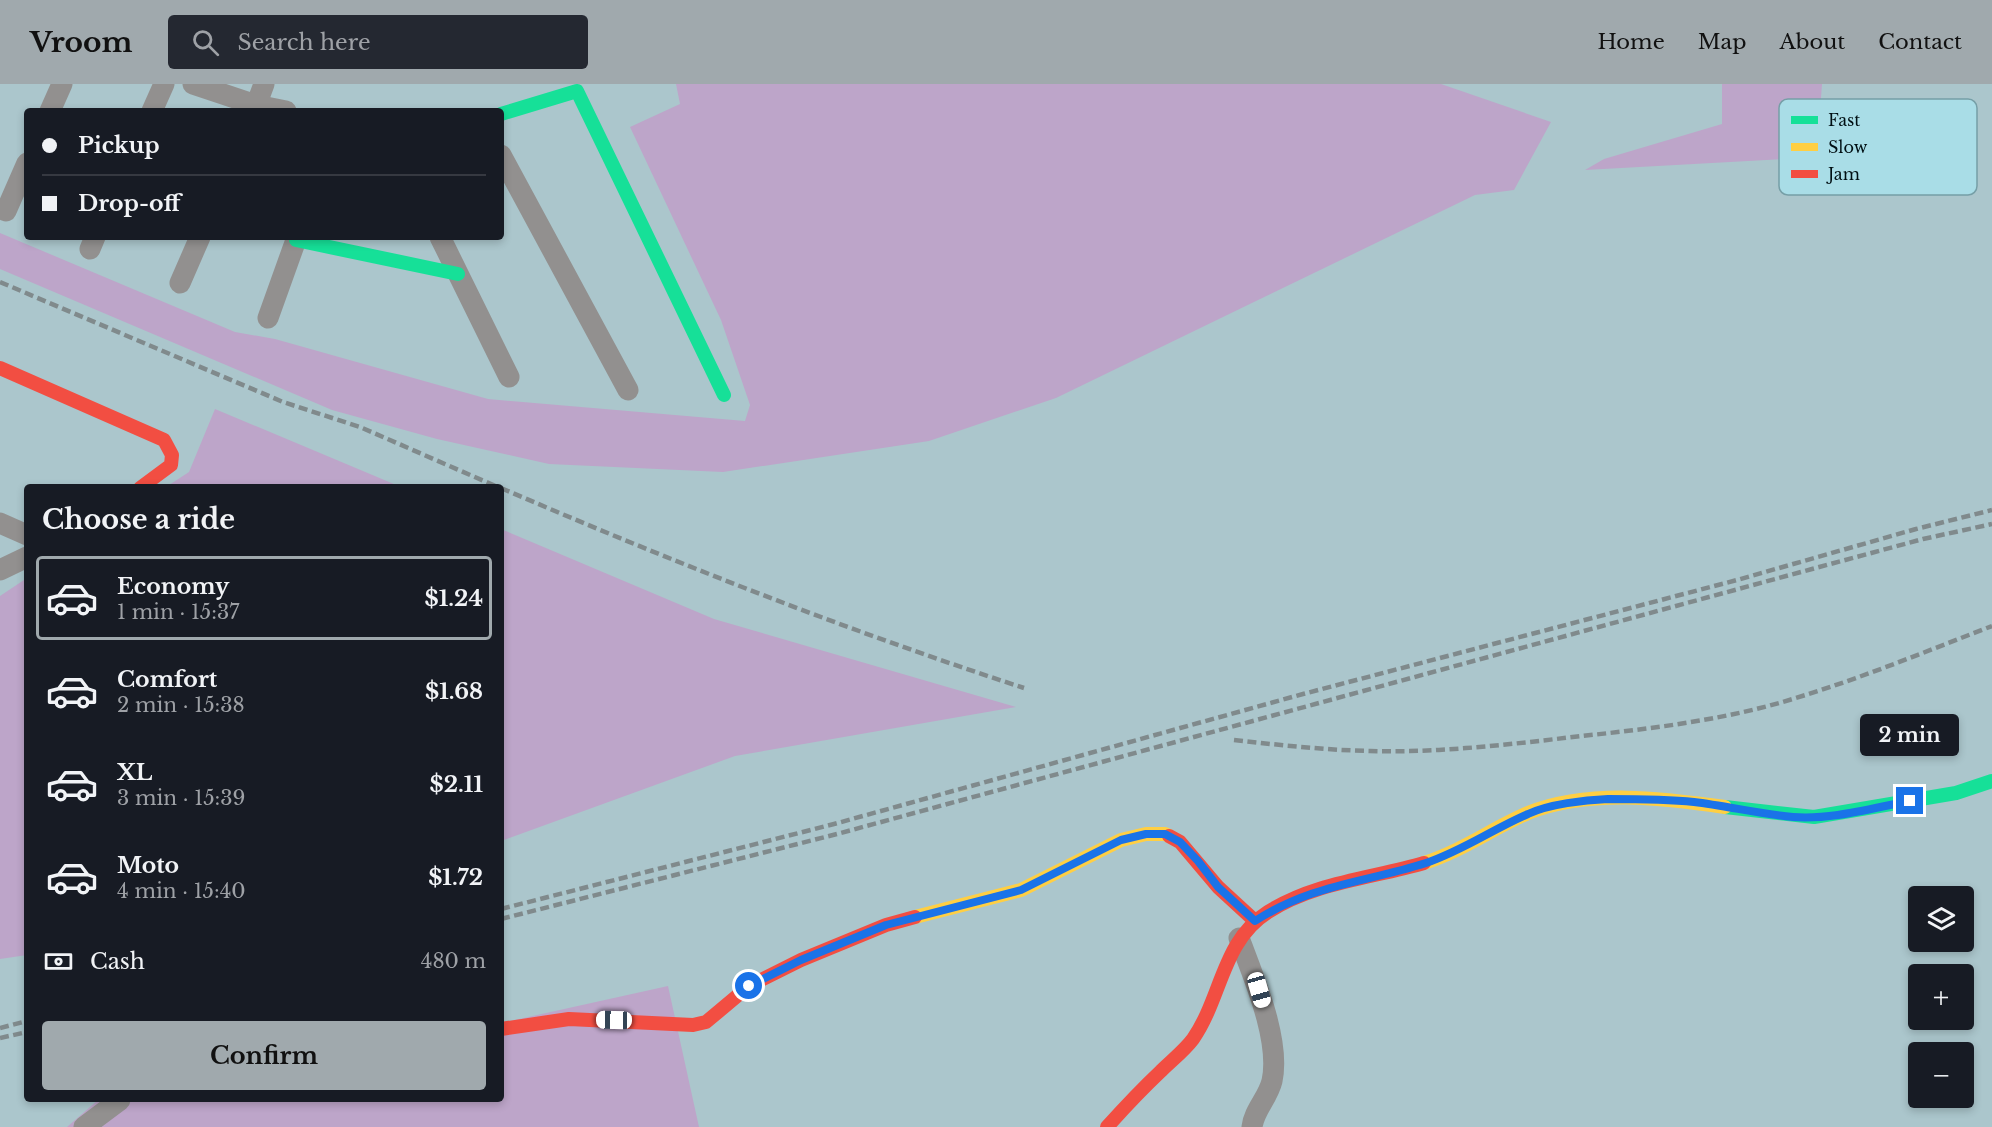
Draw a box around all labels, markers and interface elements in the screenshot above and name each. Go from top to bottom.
search box [168,15,588,69]
text: Vroom [30,25,132,60]
icon: search [189,26,222,59]
text: Search here [237,29,371,56]
text: Home [1598,29,1665,55]
text: Map [1698,29,1746,55]
text: About [1779,29,1845,55]
text: Contact [1878,29,1962,55]
legend [1779,99,1977,195]
text: Fast [1828,110,1860,130]
text: Pickup [78,132,160,159]
text: Slow [1828,137,1868,157]
text: Jam [1826,164,1860,184]
text: Drop-off [78,190,180,217]
text: Choose a ride [42,503,235,536]
icon: car [45,571,99,625]
text: Economy [117,573,229,600]
text: $1.24 [425,585,483,612]
text: 1 min · 15:37 [117,600,239,624]
icon: car [45,664,99,718]
text: Comfort [117,666,217,693]
text: $1.68 [425,678,483,705]
text: 2 min · 15:38 [117,693,245,717]
callout: 2 min [1860,714,1960,756]
text: 2 min [1878,723,1941,747]
icon: car [45,757,99,811]
text: XL [117,759,152,786]
text: $2.11 [430,771,483,798]
text: 3 min · 15:39 [117,786,245,810]
route end [1896,787,1923,814]
icon: car [45,850,99,904]
text: Moto [117,852,179,879]
text: $1.72 [428,864,483,891]
text: 4 min · 15:40 [117,879,246,903]
map controls [1908,886,1974,1108]
button: layers [1908,886,1974,952]
icon: cash [42,945,75,978]
text: Cash [90,948,145,975]
text: 480 m [421,949,486,973]
button: + [1908,964,1974,1030]
car [1245,970,1273,1010]
route start [735,972,762,999]
car [596,1011,632,1029]
button: Confirm [42,1021,486,1090]
button: − [1908,1042,1974,1108]

